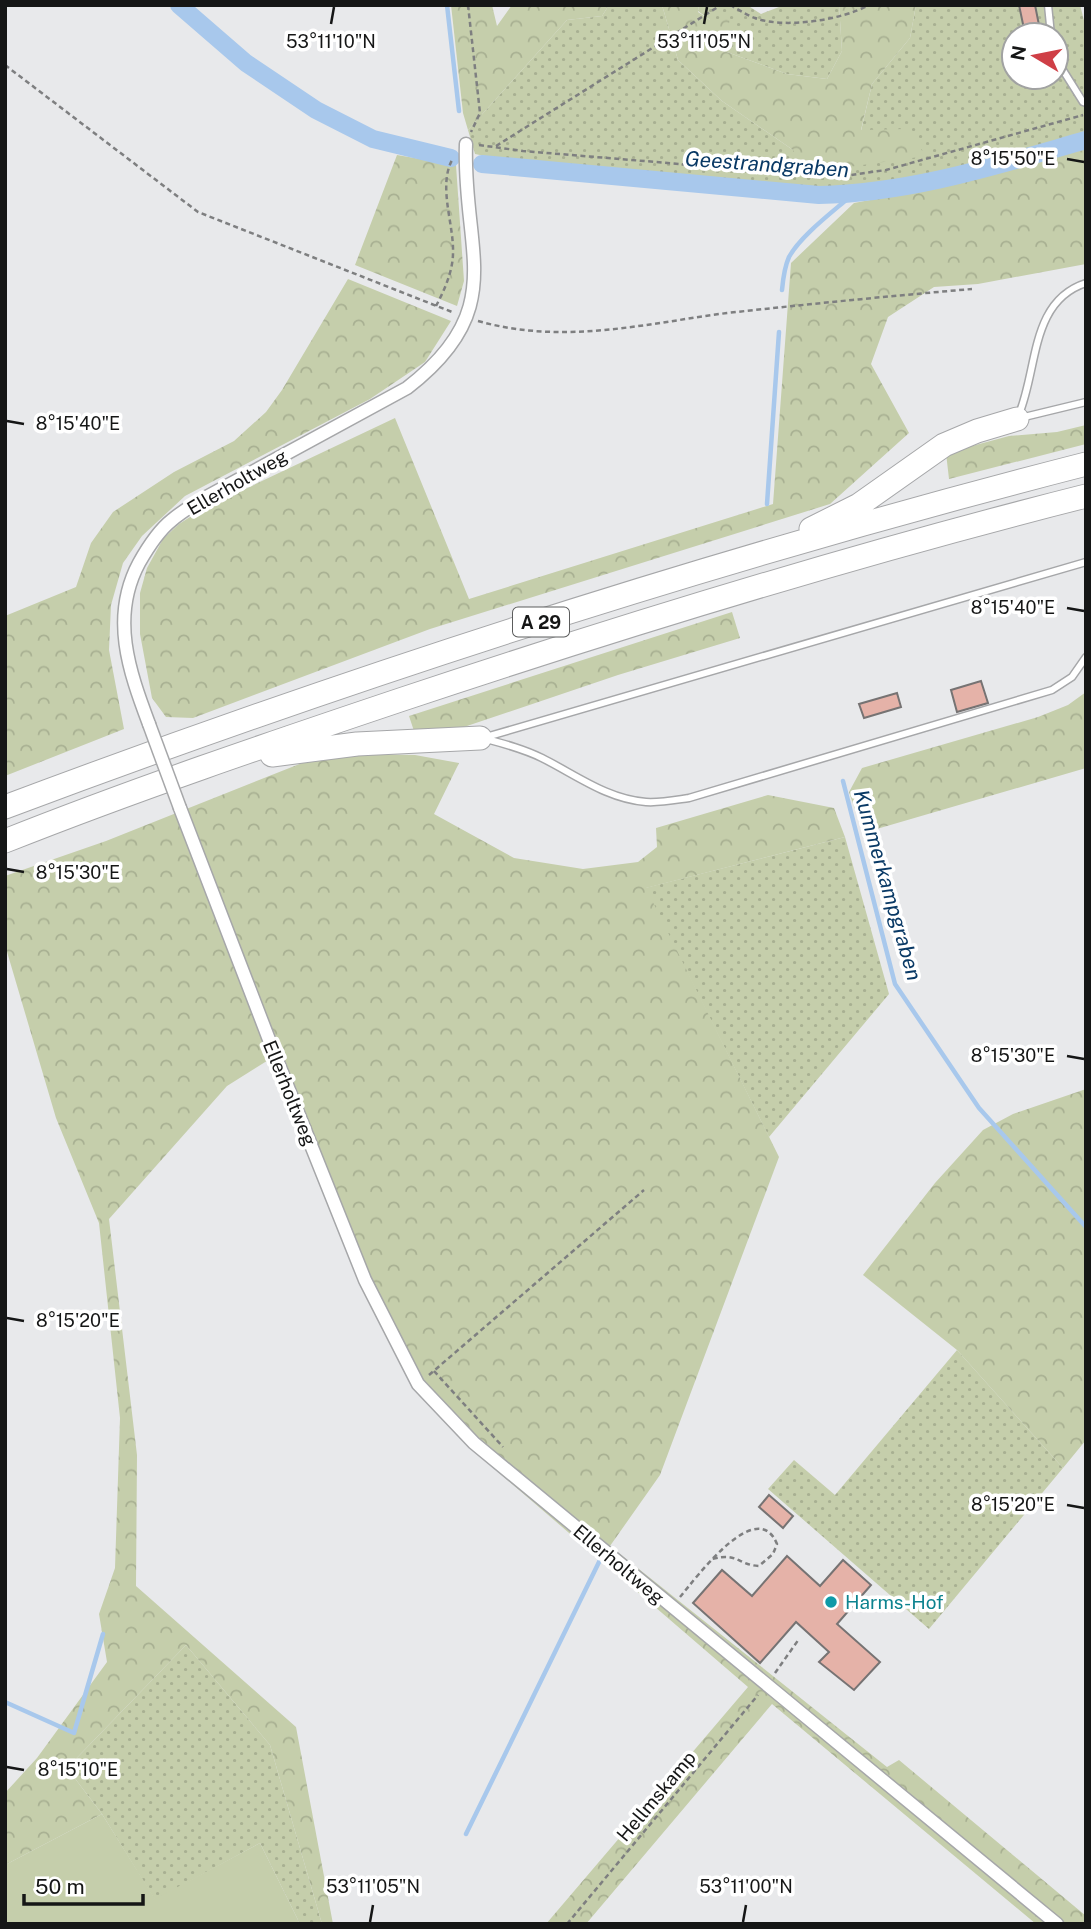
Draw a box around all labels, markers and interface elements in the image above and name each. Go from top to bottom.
north arrow [1000,21,1070,91]
text: 53°11'10"N [286,31,376,52]
text: 53°11'05"N [657,31,751,52]
text: N [1006,44,1030,62]
water label: Geestrandgraben [684,146,850,182]
text: 8°15'50"E [971,148,1055,169]
text: 8°15'40"E [36,413,120,434]
street label: Ellerholtweg [183,444,291,519]
text: 8°15'40"E [971,597,1055,618]
road number: A 29 [513,608,569,636]
water label: Kummerkampgraben [849,787,927,983]
text: 8°15'30"E [36,862,120,883]
street label: Ellerholtweg [259,1037,321,1149]
text: 8°15'30"E [971,1045,1055,1066]
text: 8°15'20"E [36,1310,120,1331]
text: 8°15'20"E [971,1494,1055,1515]
street label: Ellerholtweg [569,1520,669,1608]
place label: Harms-Hof [845,1591,944,1613]
marker: Harms-Hof [823,1594,839,1610]
street label: Hellmskamp [612,1746,700,1846]
text: 8°15'10"E [38,1759,118,1780]
scale bar [24,1862,144,1906]
text: 50 m [35,1874,85,1899]
text: 53°11'05"N [326,1876,420,1897]
text: 53°11'00"N [699,1876,793,1897]

